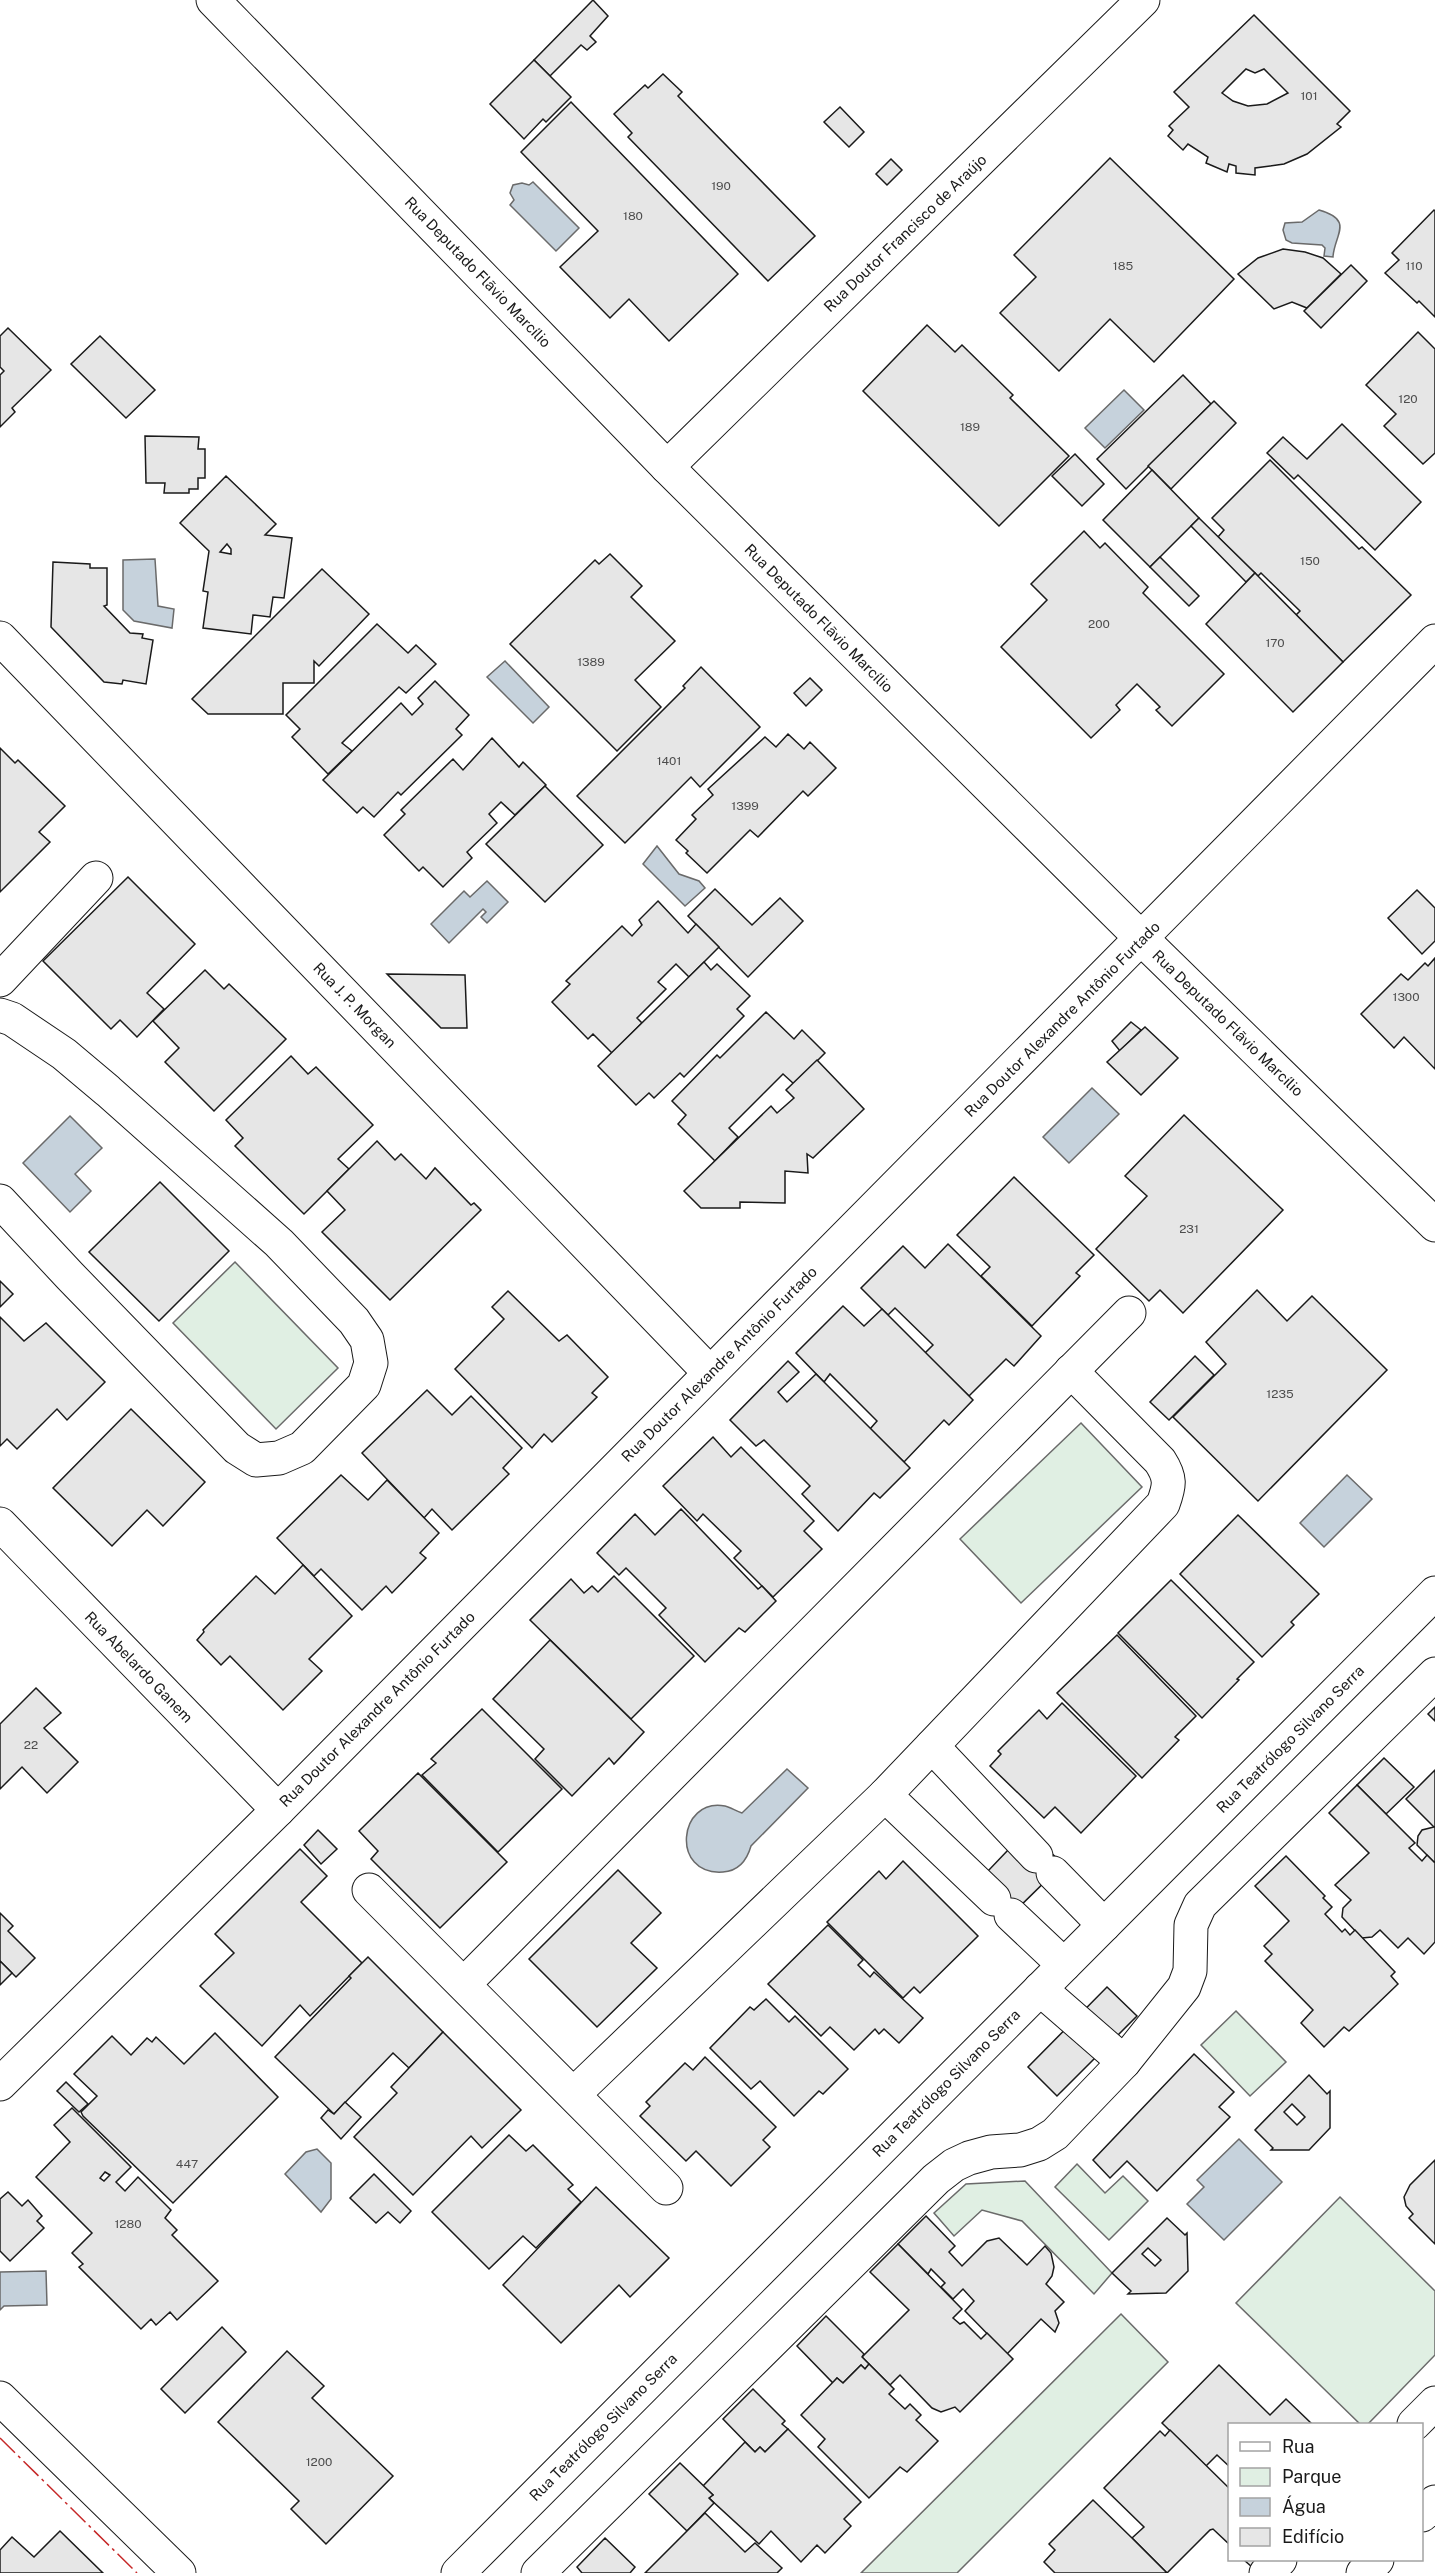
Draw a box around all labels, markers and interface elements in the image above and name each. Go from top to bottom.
house number: 101 [1300,89,1318,103]
street label: Rua Doutor Francisco de Araújo [820,151,990,315]
house number: 190 [711,179,731,193]
street label: Rua Deputado Flãvio Marcílio [401,193,555,351]
house number: 180 [623,209,643,223]
house number: 185 [1113,259,1133,273]
house number: 110 [1405,259,1423,273]
house number: 120 [1398,392,1418,406]
house number: 189 [960,420,980,434]
street label: Rua Deputado Flãvio Marcílio [741,540,897,696]
house number: 150 [1300,554,1320,568]
house number: 200 [1088,617,1110,631]
house number: 170 [1265,636,1285,650]
house number: 1389 [577,655,605,669]
house number: 1401 [657,754,681,768]
house number: 1399 [731,799,759,813]
street label: Rua Doutor Alexandre Antônio Furtado [961,918,1163,1120]
street label: Rua Deputado Flãvio Marcílio [1149,946,1307,1100]
street label: Rua J. P. Morgan [310,959,400,1051]
house number: 1300 [1393,990,1419,1004]
house number: 231 [1179,1222,1199,1236]
street label: Rua Doutor Alexandre Antônio Furtado [618,1263,820,1465]
house number: 1235 [1266,1387,1294,1401]
street label: Rua Abelardo Ganem [82,1608,196,1726]
street label: Rua Doutor Alexandre Antônio Furtado [276,1608,478,1810]
street label: Rua Teatrólogo Silvano Serra [1213,1662,1367,1816]
house number: 22 [24,1738,38,1752]
street label: Rua Teatrólogo Silvano Serra [869,2006,1023,2160]
house number: 447 [176,2157,198,2171]
house number: 1280 [114,2217,142,2231]
street label: Rua Teatrólogo Silvano Serra [526,2350,680,2504]
legend [1228,2423,1423,2561]
text: Rua [1282,2436,1314,2457]
house number: 1200 [306,2455,332,2469]
text: Parque [1282,2466,1342,2487]
text: Água [1282,2495,1326,2517]
text: Edifício [1282,2526,1344,2547]

